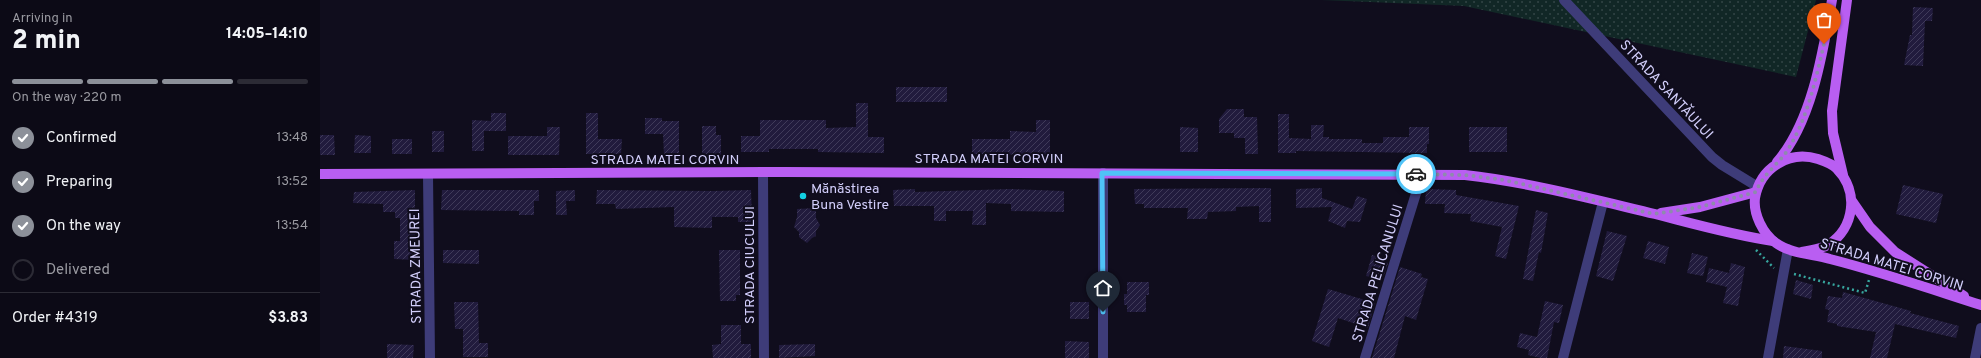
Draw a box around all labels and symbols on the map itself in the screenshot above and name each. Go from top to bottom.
pin [1807,3,1841,44]
street label: STRADA SANTĂULUI [1616,36,1717,143]
street label: STRADA MATEI CORVIN [915,151,1063,168]
street label: STRADA MATEI CORVIN [591,152,739,169]
courier [1396,154,1436,194]
place label: Mănăstirea Buna Vestire [811,181,889,214]
marker: Mănăstirea Buna Vestire [798,191,808,201]
street label: STRADA PELICANULUI [1349,202,1408,344]
street label: STRADA CIUCULUI [742,206,759,324]
street label: STRADA ZMEUREI [407,208,426,324]
street label: STRADA MATEI CORVIN [1818,236,1965,295]
pin [1086,271,1120,312]

